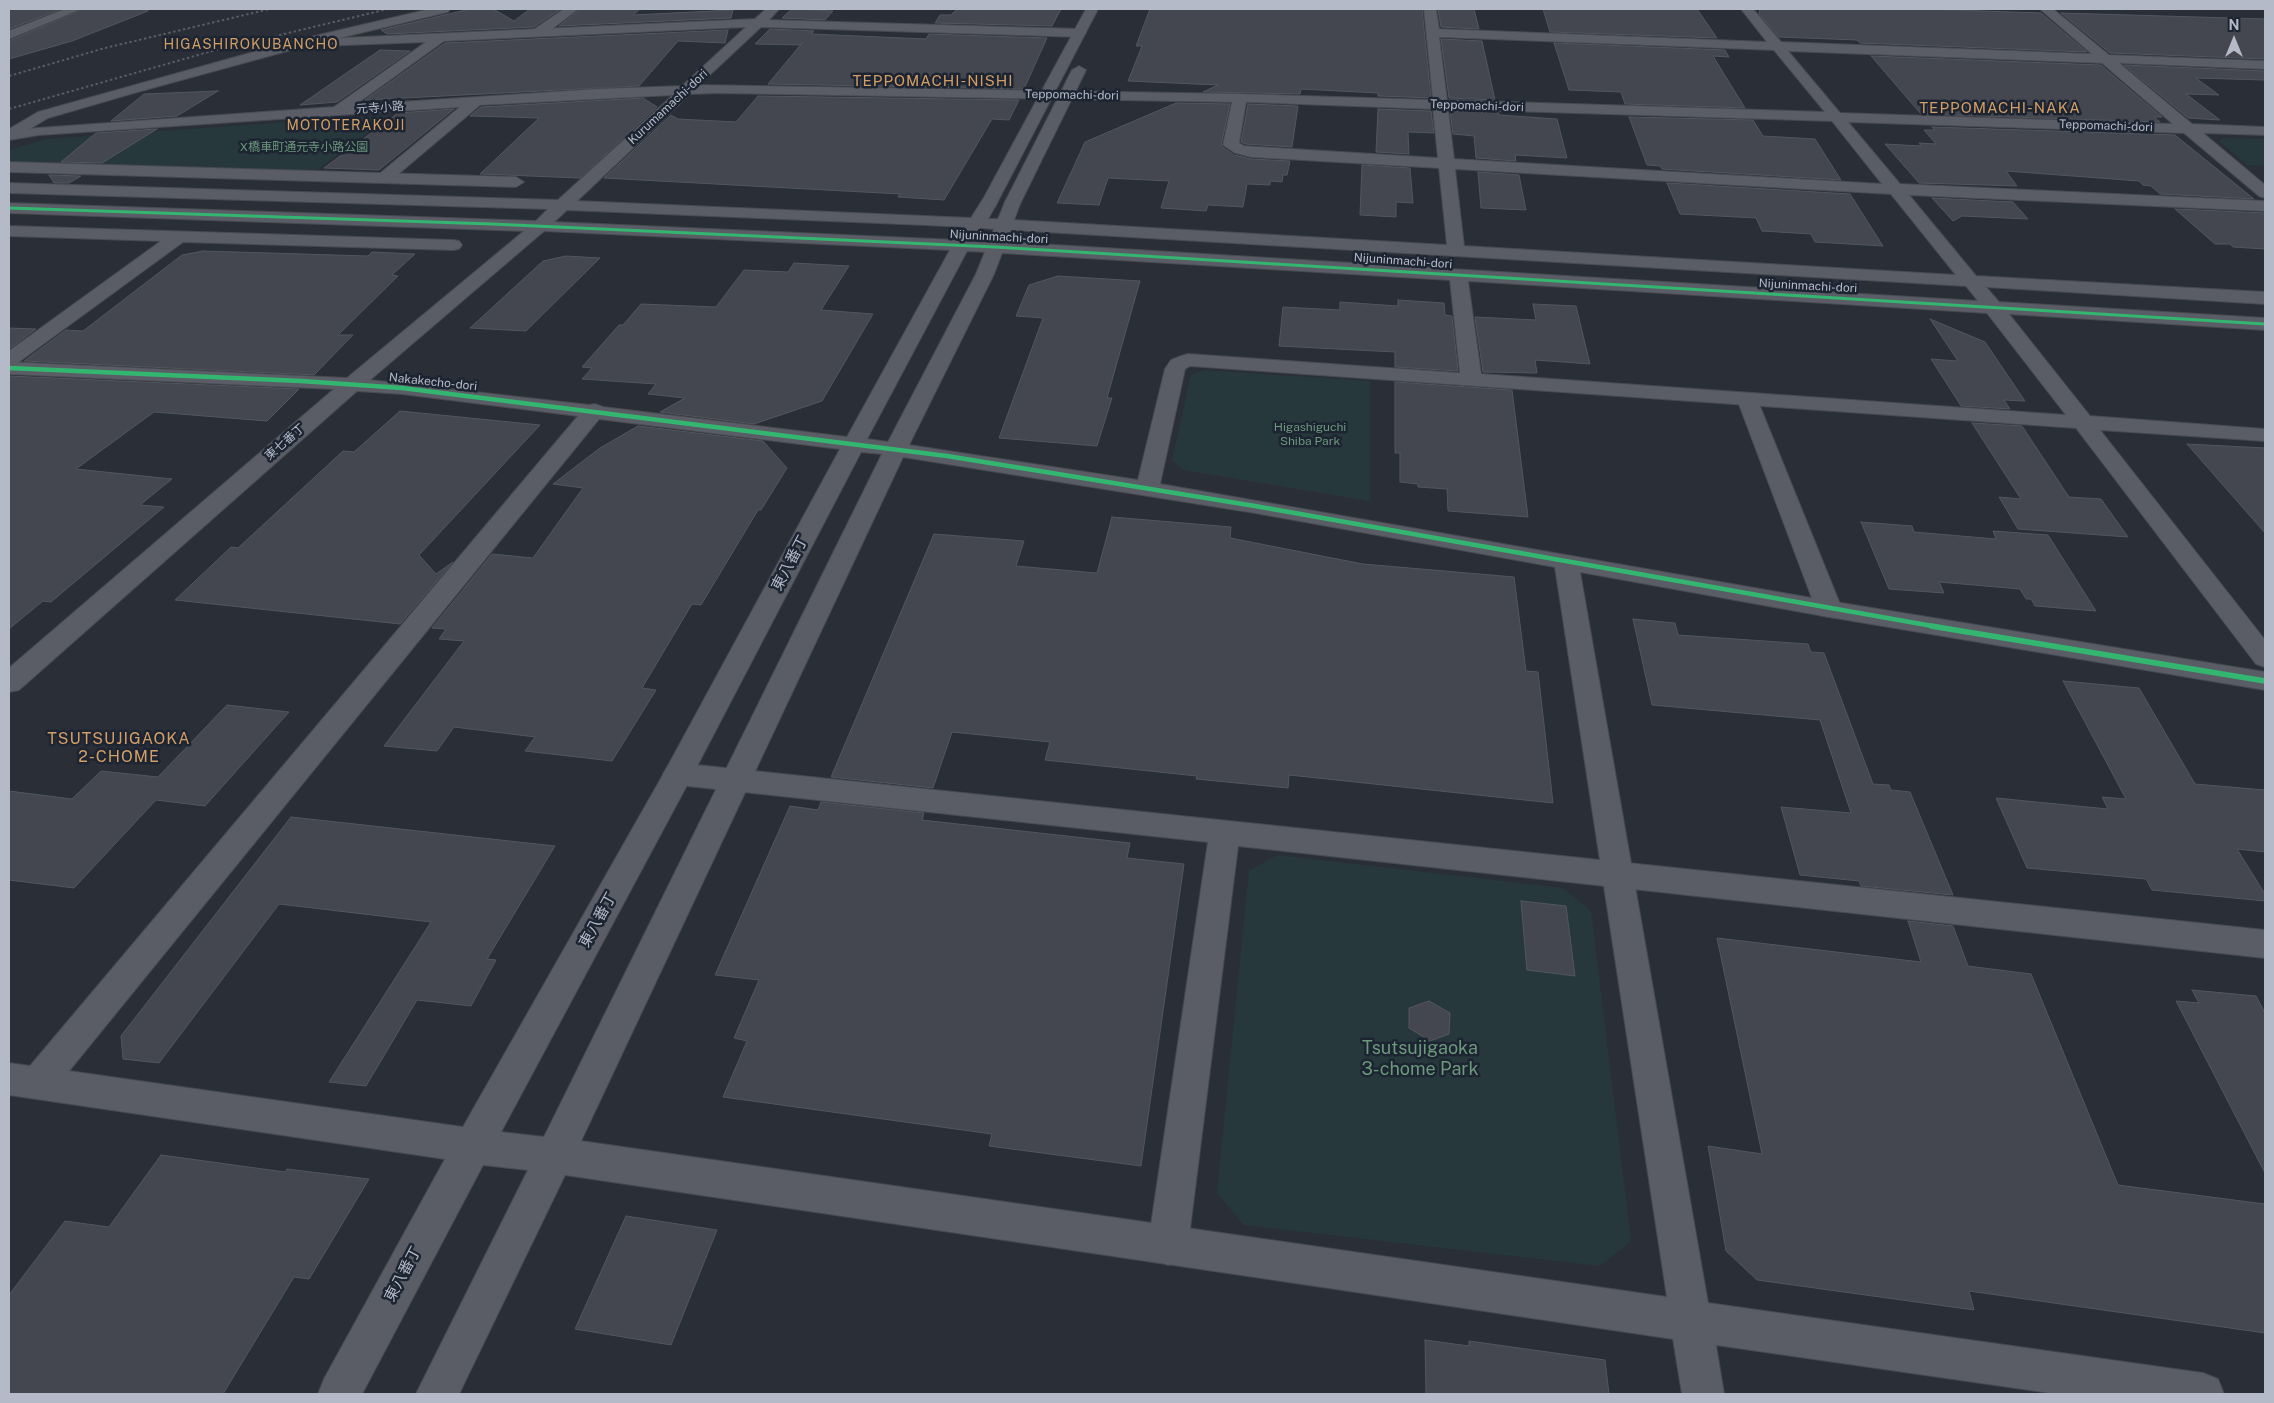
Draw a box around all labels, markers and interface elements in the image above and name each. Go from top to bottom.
north arrow [2209,15,2259,65]
text: N [2229,17,2239,33]
district label: HIGASHIROKUBANCHO [161,37,341,53]
street label: Kurumamachi-dori [625,67,711,147]
district label: TEPPOMACHI-NISHI [851,72,1015,90]
street label: Teppomachi-dori [1025,87,1119,103]
street label: Teppomachi-dori [1430,97,1524,115]
street label: 元寺小路 [356,99,404,117]
district label: TEPPOMACHI-NAKA [1917,99,2083,117]
street label: Teppomachi-dori [2059,117,2153,135]
district label: MOTOTERAKOJI [285,118,407,134]
park label: X橋車町通元寺小路公園 [240,140,368,154]
street label: Nijuninmachi-dori [949,227,1049,247]
street label: Nijuninmachi-dori [1353,250,1453,272]
street label: Nijuninmachi-dori [1758,276,1858,296]
street label: Nakakecho-dori [388,370,478,394]
park label: Higashiguchi Shiba Park [1274,420,1346,448]
street label: 東七番丁 [262,421,308,463]
street label: 東八番丁 [768,532,812,594]
district label: TSUTSUJIGAOKA 2-CHOME [46,729,192,767]
street label: 東八番丁 [576,889,620,951]
park label: Tsutsujigaoka 3-chome Park [1361,1037,1479,1080]
street label: 東八番丁 [381,1243,425,1305]

